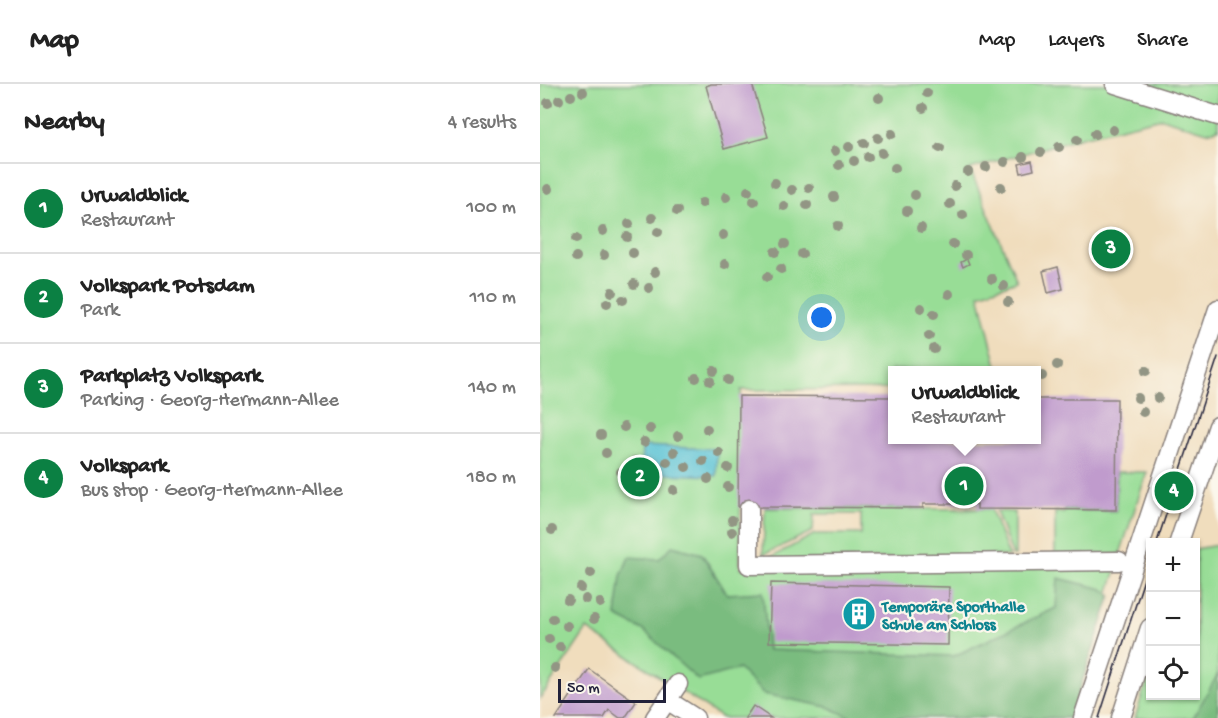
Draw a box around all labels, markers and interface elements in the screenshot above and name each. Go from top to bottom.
text: Map [30,25,79,58]
text: Map [979,29,1015,54]
text: Layers [1048,29,1104,54]
text: Share [1137,29,1188,54]
text: Nearby [24,108,105,139]
text: 4 results [448,112,516,135]
text: Urwaldblick [81,184,187,210]
text: 1 [39,197,48,220]
text: 100 m [466,197,516,220]
text: Restaurant [81,210,174,233]
pin: 3 [1092,226,1130,272]
text: Volkspark Potsdam [81,274,255,300]
text: 2 [39,287,48,310]
text: 110 m [470,287,516,310]
text: Park [81,300,119,323]
your location [807,303,836,332]
text: Parkplatz Volkspark [81,364,262,390]
popup [888,366,1041,444]
text: 3 [38,377,49,400]
text: 140 m [468,377,516,400]
text: Urwaldblick [912,381,1018,407]
text: Parking · Georg-Hermann-Allee [81,390,339,413]
text: Restaurant [912,407,1004,430]
text: Volkspark [81,454,168,480]
pin: 2 [620,454,660,500]
pin: 1 [944,464,984,508]
text: 4 [39,467,48,490]
text: 180 m [467,467,516,490]
pin: 4 [1154,468,1194,514]
text: Bus stop · Georg-Hermann-Allee [81,480,343,503]
map controls [1146,538,1200,700]
button: + [1146,538,1200,592]
button: − [1146,592,1200,646]
building icon: Temporäre Sporthalle Schule am Schloss [841,596,877,632]
place label: Temporäre Sporthalle Schule am Schloss [880,599,1026,636]
button: locate [1146,646,1200,700]
scale bar [558,676,666,704]
text: 50 m [567,680,600,699]

